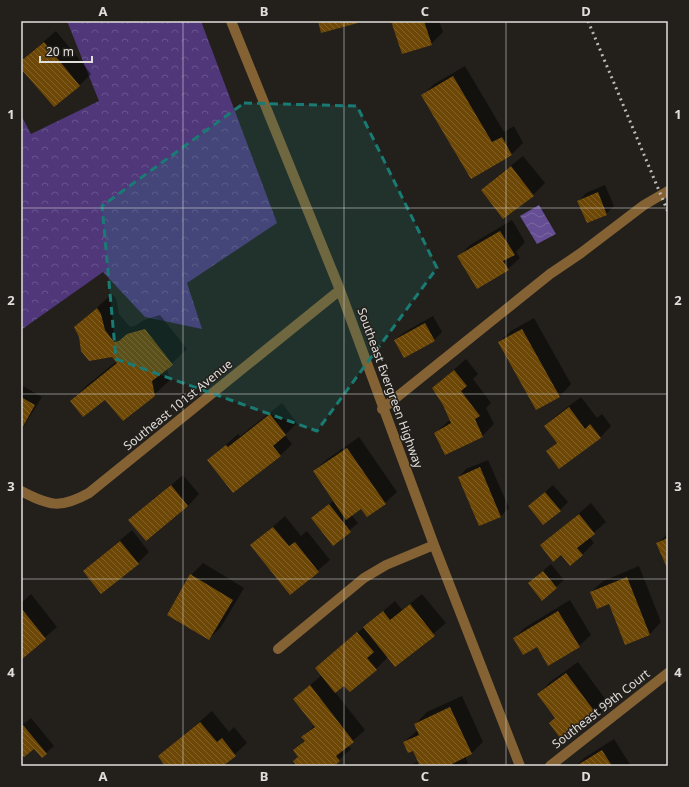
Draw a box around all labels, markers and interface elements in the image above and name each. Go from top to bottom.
text: A [99,2,108,20]
text: B [260,2,268,20]
text: C [421,2,429,20]
text: D [581,2,591,20]
scale bar [40,38,92,64]
text: 20 m [46,43,74,60]
text: 1 [7,105,15,123]
text: 1 [674,105,682,123]
text: 2 [7,291,15,309]
text: 2 [674,291,682,309]
street label: Southeast Evergreen Highway [354,305,428,471]
street label: Southeast 101st Avenue [120,355,236,454]
text: 3 [7,477,15,495]
text: 3 [674,477,682,495]
text: 4 [7,663,15,681]
text: 4 [674,663,682,681]
street label: Southeast 99th Court [548,665,654,752]
text: A [99,767,108,785]
text: B [260,767,268,785]
text: C [421,767,429,785]
text: D [581,767,591,785]

